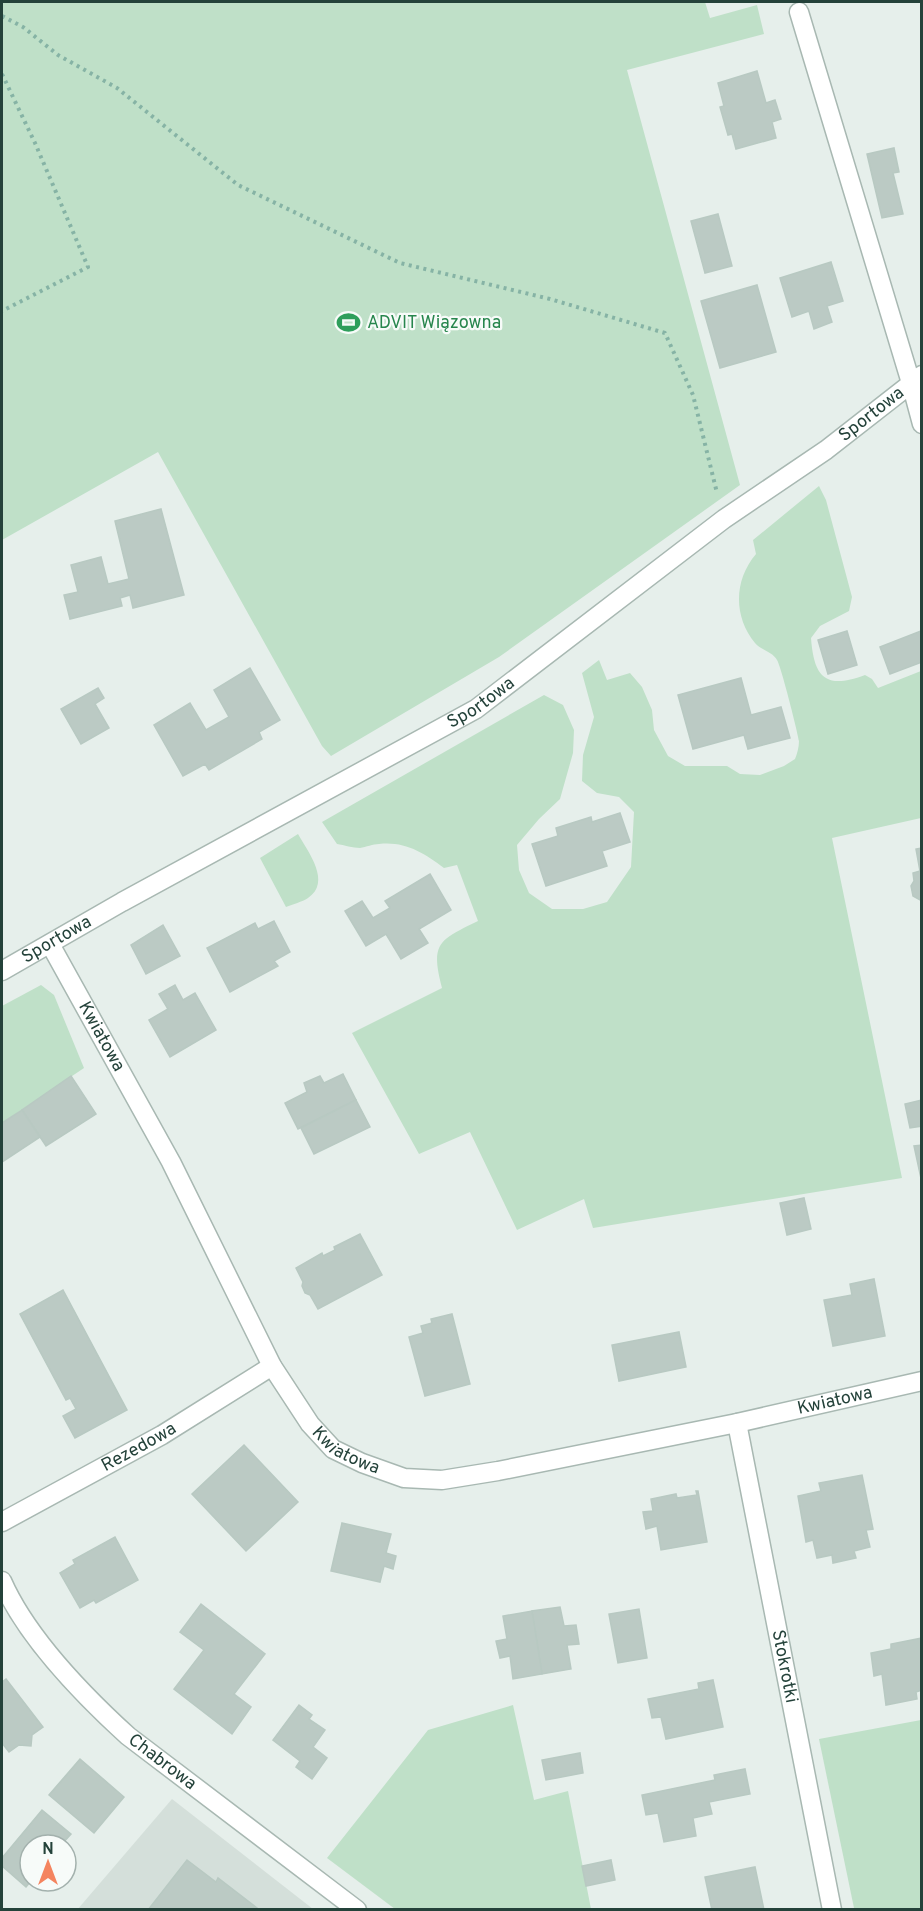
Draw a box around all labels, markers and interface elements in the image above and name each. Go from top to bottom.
sports icon: ADVIT Wiązowna [336,310,362,336]
place label: ADVIT Wiązowna [367,312,501,335]
street label: Sportowa [834,382,909,447]
street label: Sportowa [443,672,519,734]
street label: Sportowa [17,910,96,969]
street label: Kwiatowa [73,998,130,1076]
street label: Kwiatowa [795,1381,875,1420]
street label: Rezedowa [97,1417,181,1477]
street label: Kwiatowa [307,1422,383,1480]
street label: Stokrotki [766,1628,803,1705]
street label: Chabrowa [123,1729,201,1795]
north arrow [18,1833,78,1893]
text: N [42,1840,54,1860]

